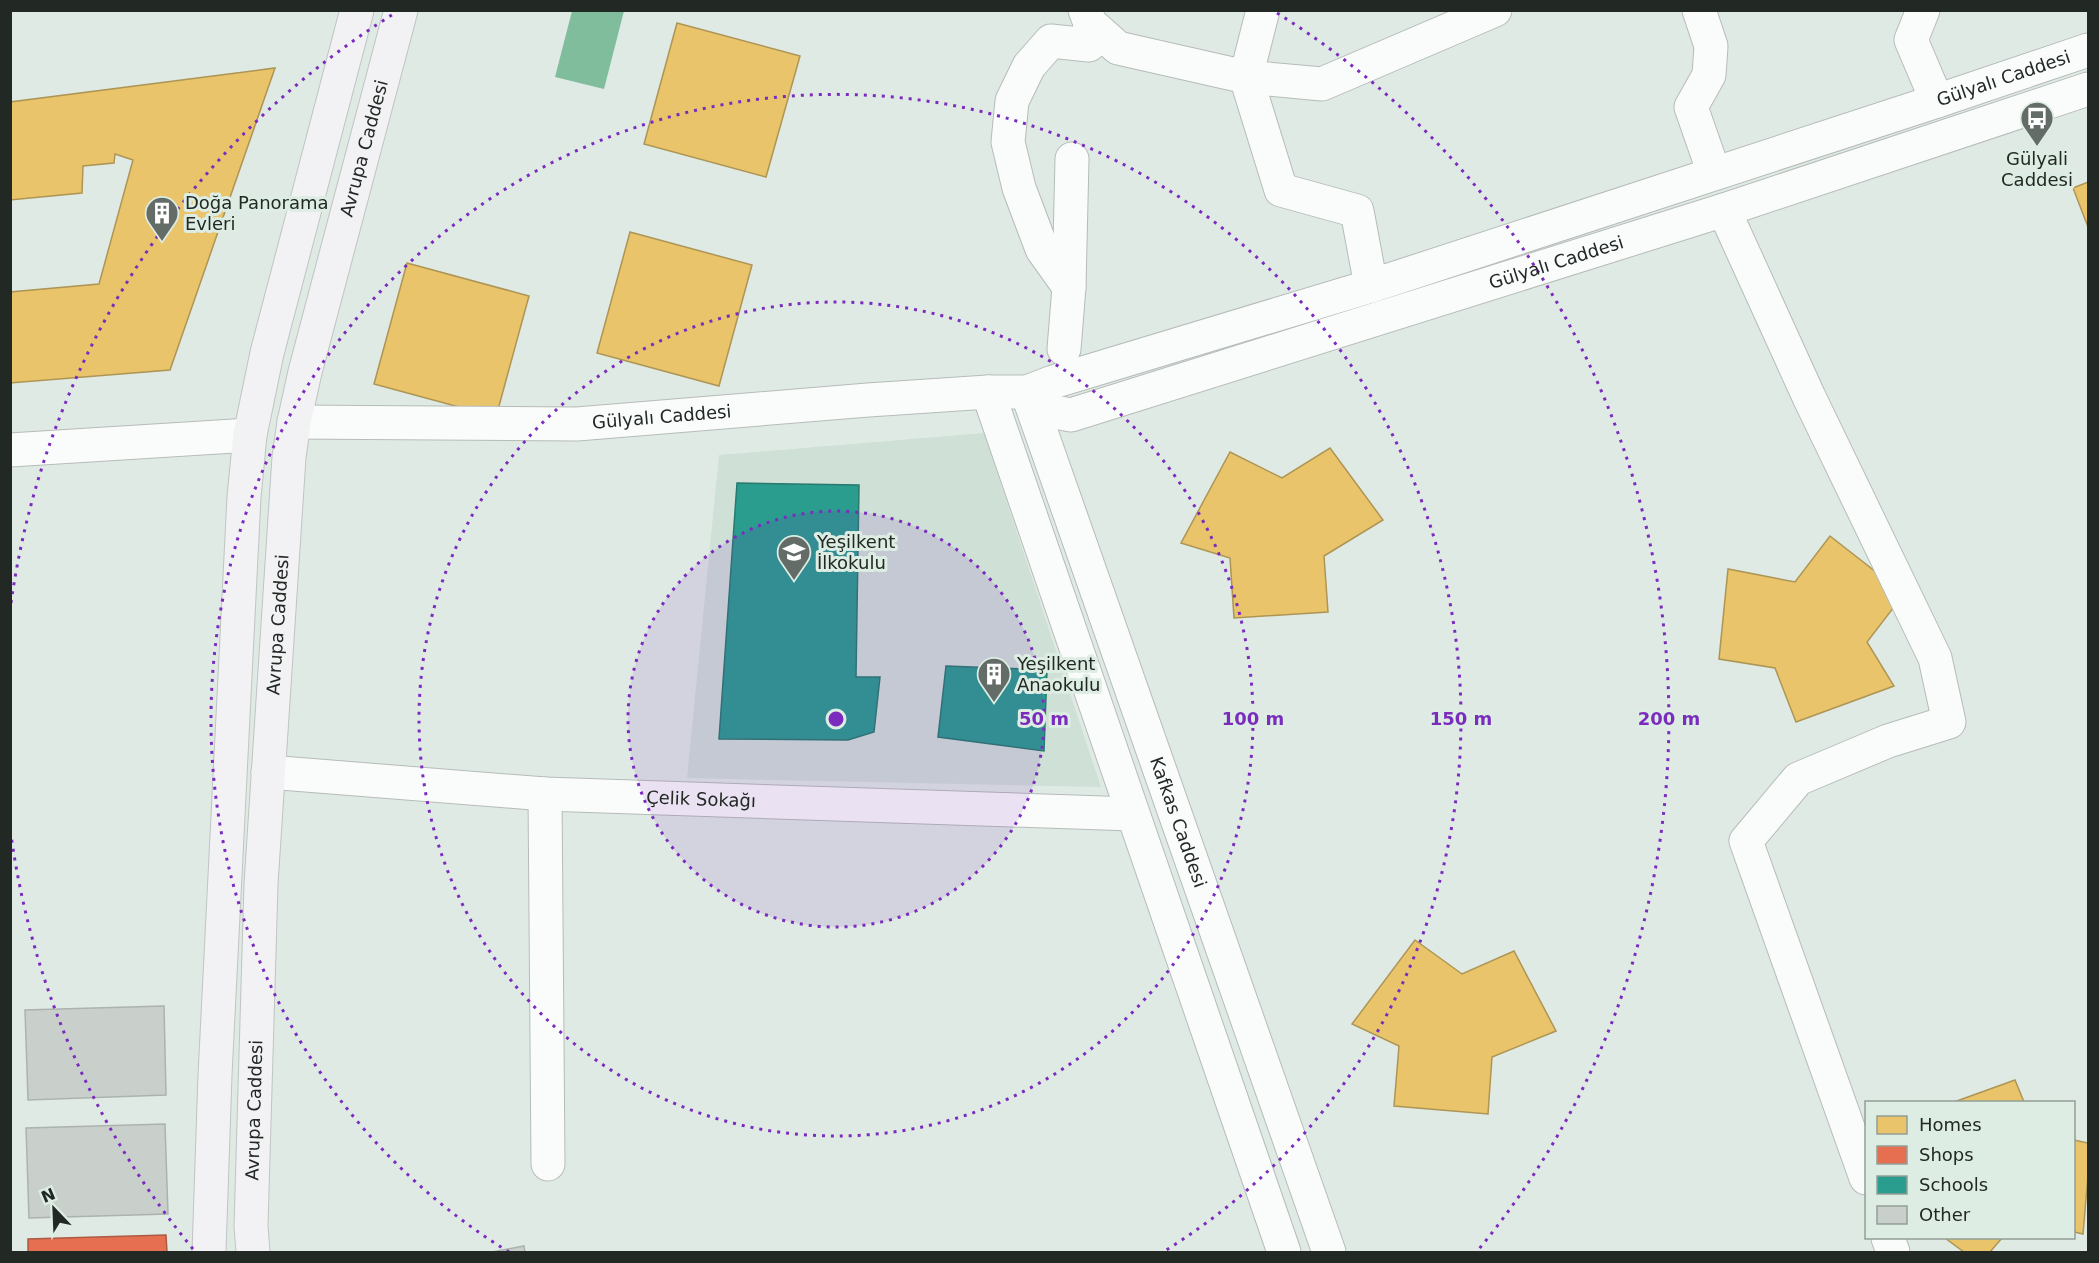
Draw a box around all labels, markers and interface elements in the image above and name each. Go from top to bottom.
street label: Gülyalı Caddesi [1934,46,2073,110]
street label: Avrupa Caddesi [336,77,392,219]
bus stop icon: Gülyali Caddesi [2019,100,2055,147]
place label: Gülyali Caddesi [2001,148,2073,190]
place label: Doğa Panorama Evleri [185,192,329,234]
building icon: Doğa Panorama Evleri [144,195,180,242]
street label: Gülyalı Caddesi [1486,231,1626,293]
street label: Gülyalı Caddesi [591,400,732,433]
place label: Yeşilkent İlkokulu [816,531,895,573]
school or university icon: Yeşilkent İlkokulu [776,534,812,581]
street label: Avrupa Caddesi [262,554,293,696]
place label: Yeşilkent Anaokulu [1016,653,1100,695]
building icon: Yeşilkent Anaokulu [976,656,1012,703]
text: 50 m [1019,708,1069,729]
text: 100 m [1222,708,1284,729]
text: 150 m [1430,708,1492,729]
text: 200 m [1638,708,1700,729]
centre of rings [826,709,846,729]
street label: Kafkas Caddesi [1146,754,1211,890]
street label: Çelik Sokağı [646,786,756,811]
street label: Avrupa Caddesi [241,1039,266,1181]
legend [1865,1101,2075,1239]
text: Homes [1919,1114,1982,1135]
text: Shops [1919,1144,1974,1165]
text: Schools [1919,1174,1988,1195]
north arrow [24,1179,84,1239]
text: N [38,1184,58,1207]
text: Other [1919,1204,1971,1225]

